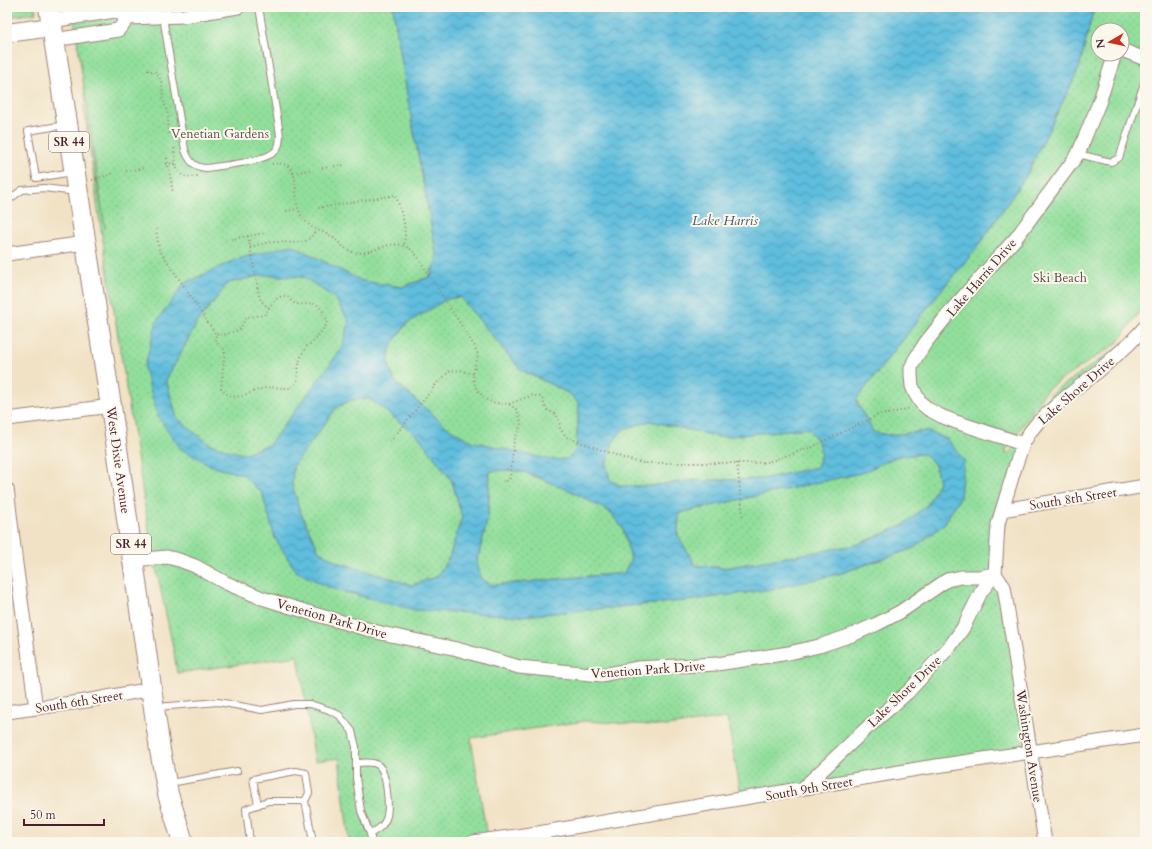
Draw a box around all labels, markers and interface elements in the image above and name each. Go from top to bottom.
north arrow [1090,22,1130,62]
text: N [1092,37,1109,49]
park label: Venetian Gardens [171,125,269,143]
road number: SR 44 [49,132,89,152]
water label: Lake Harris [692,211,758,230]
street label: Lake Harris Drive [943,234,1021,321]
park label: Ski Beach [1033,269,1087,287]
street label: Lake Shore Drive [1034,352,1119,429]
street label: West Dixie Avenue [101,404,134,515]
street label: South 8th Street [1028,483,1118,515]
road number: SR 44 [111,534,151,554]
street label: Venetion Park Drive [274,595,389,643]
street label: Lake Shore Drive [864,652,946,732]
street label: Venetion Park Drive [590,657,706,683]
street label: South 6th Street [34,686,124,718]
street label: Washington Avenue [1011,687,1047,804]
street label: South 9th Street [764,772,854,805]
scale bar [24,801,104,827]
text: 50 m [30,807,57,823]

